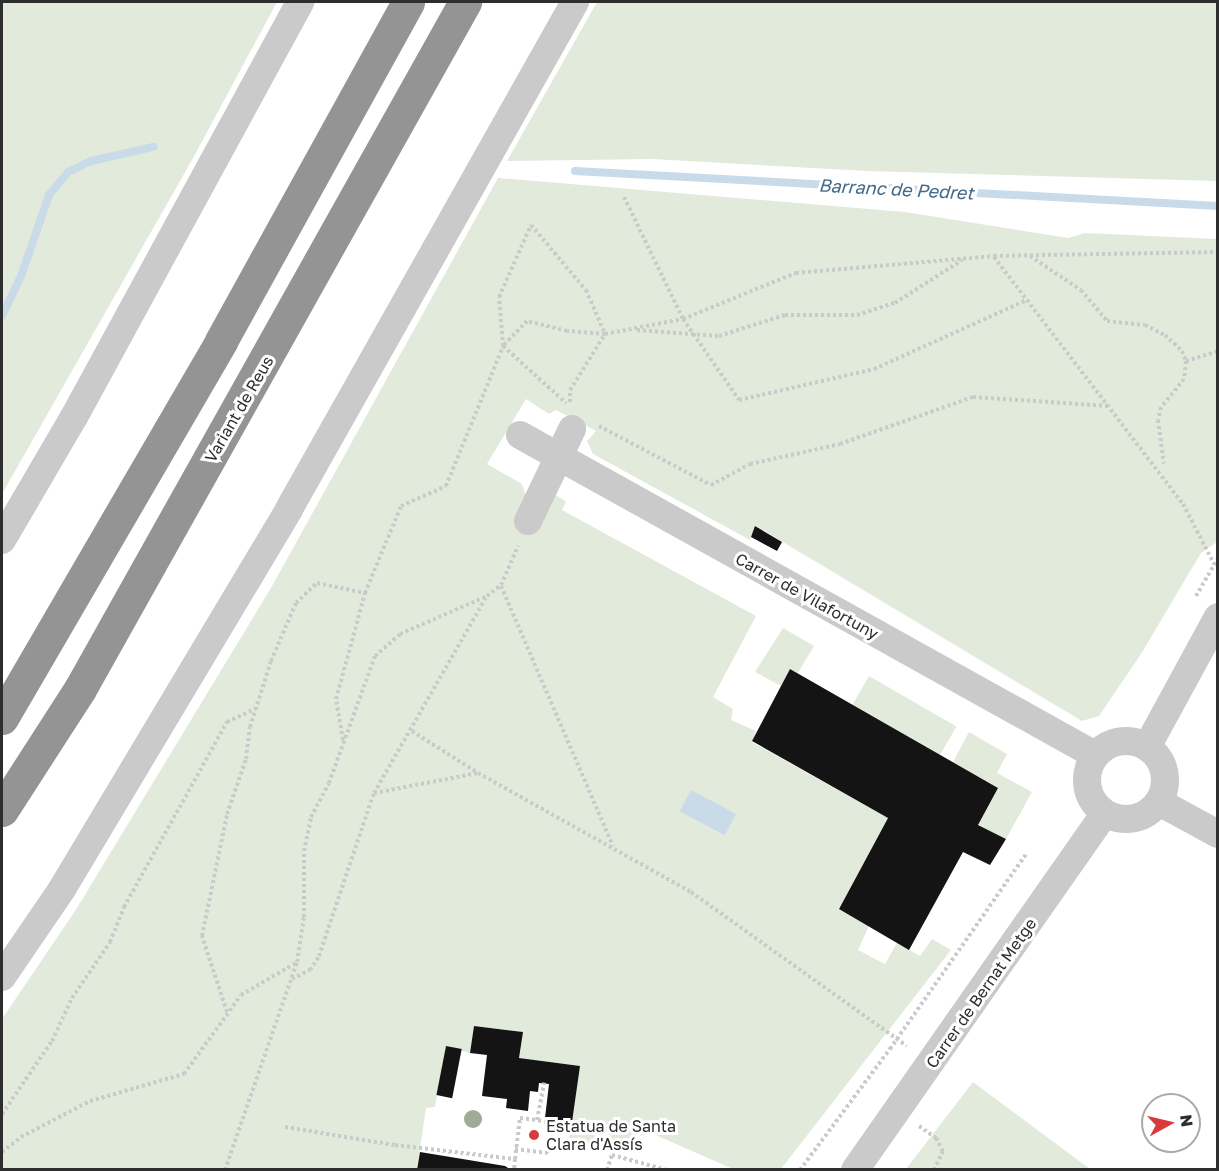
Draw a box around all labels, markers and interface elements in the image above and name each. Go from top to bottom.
water label: Barranc de Pedret [818,174,974,204]
street label: Variant de Reus [201,352,277,466]
street label: Carrer de Vilafortuny [732,549,882,643]
street label: Carrer de Bernat Metge [922,914,1040,1072]
north arrow [1141,1093,1201,1153]
text: N [1176,1113,1198,1128]
place label: Estatua de Santa Clara d'Assís [546,1116,676,1154]
marker: Estatua de Santa Clara d'Assís [527,1128,541,1142]

